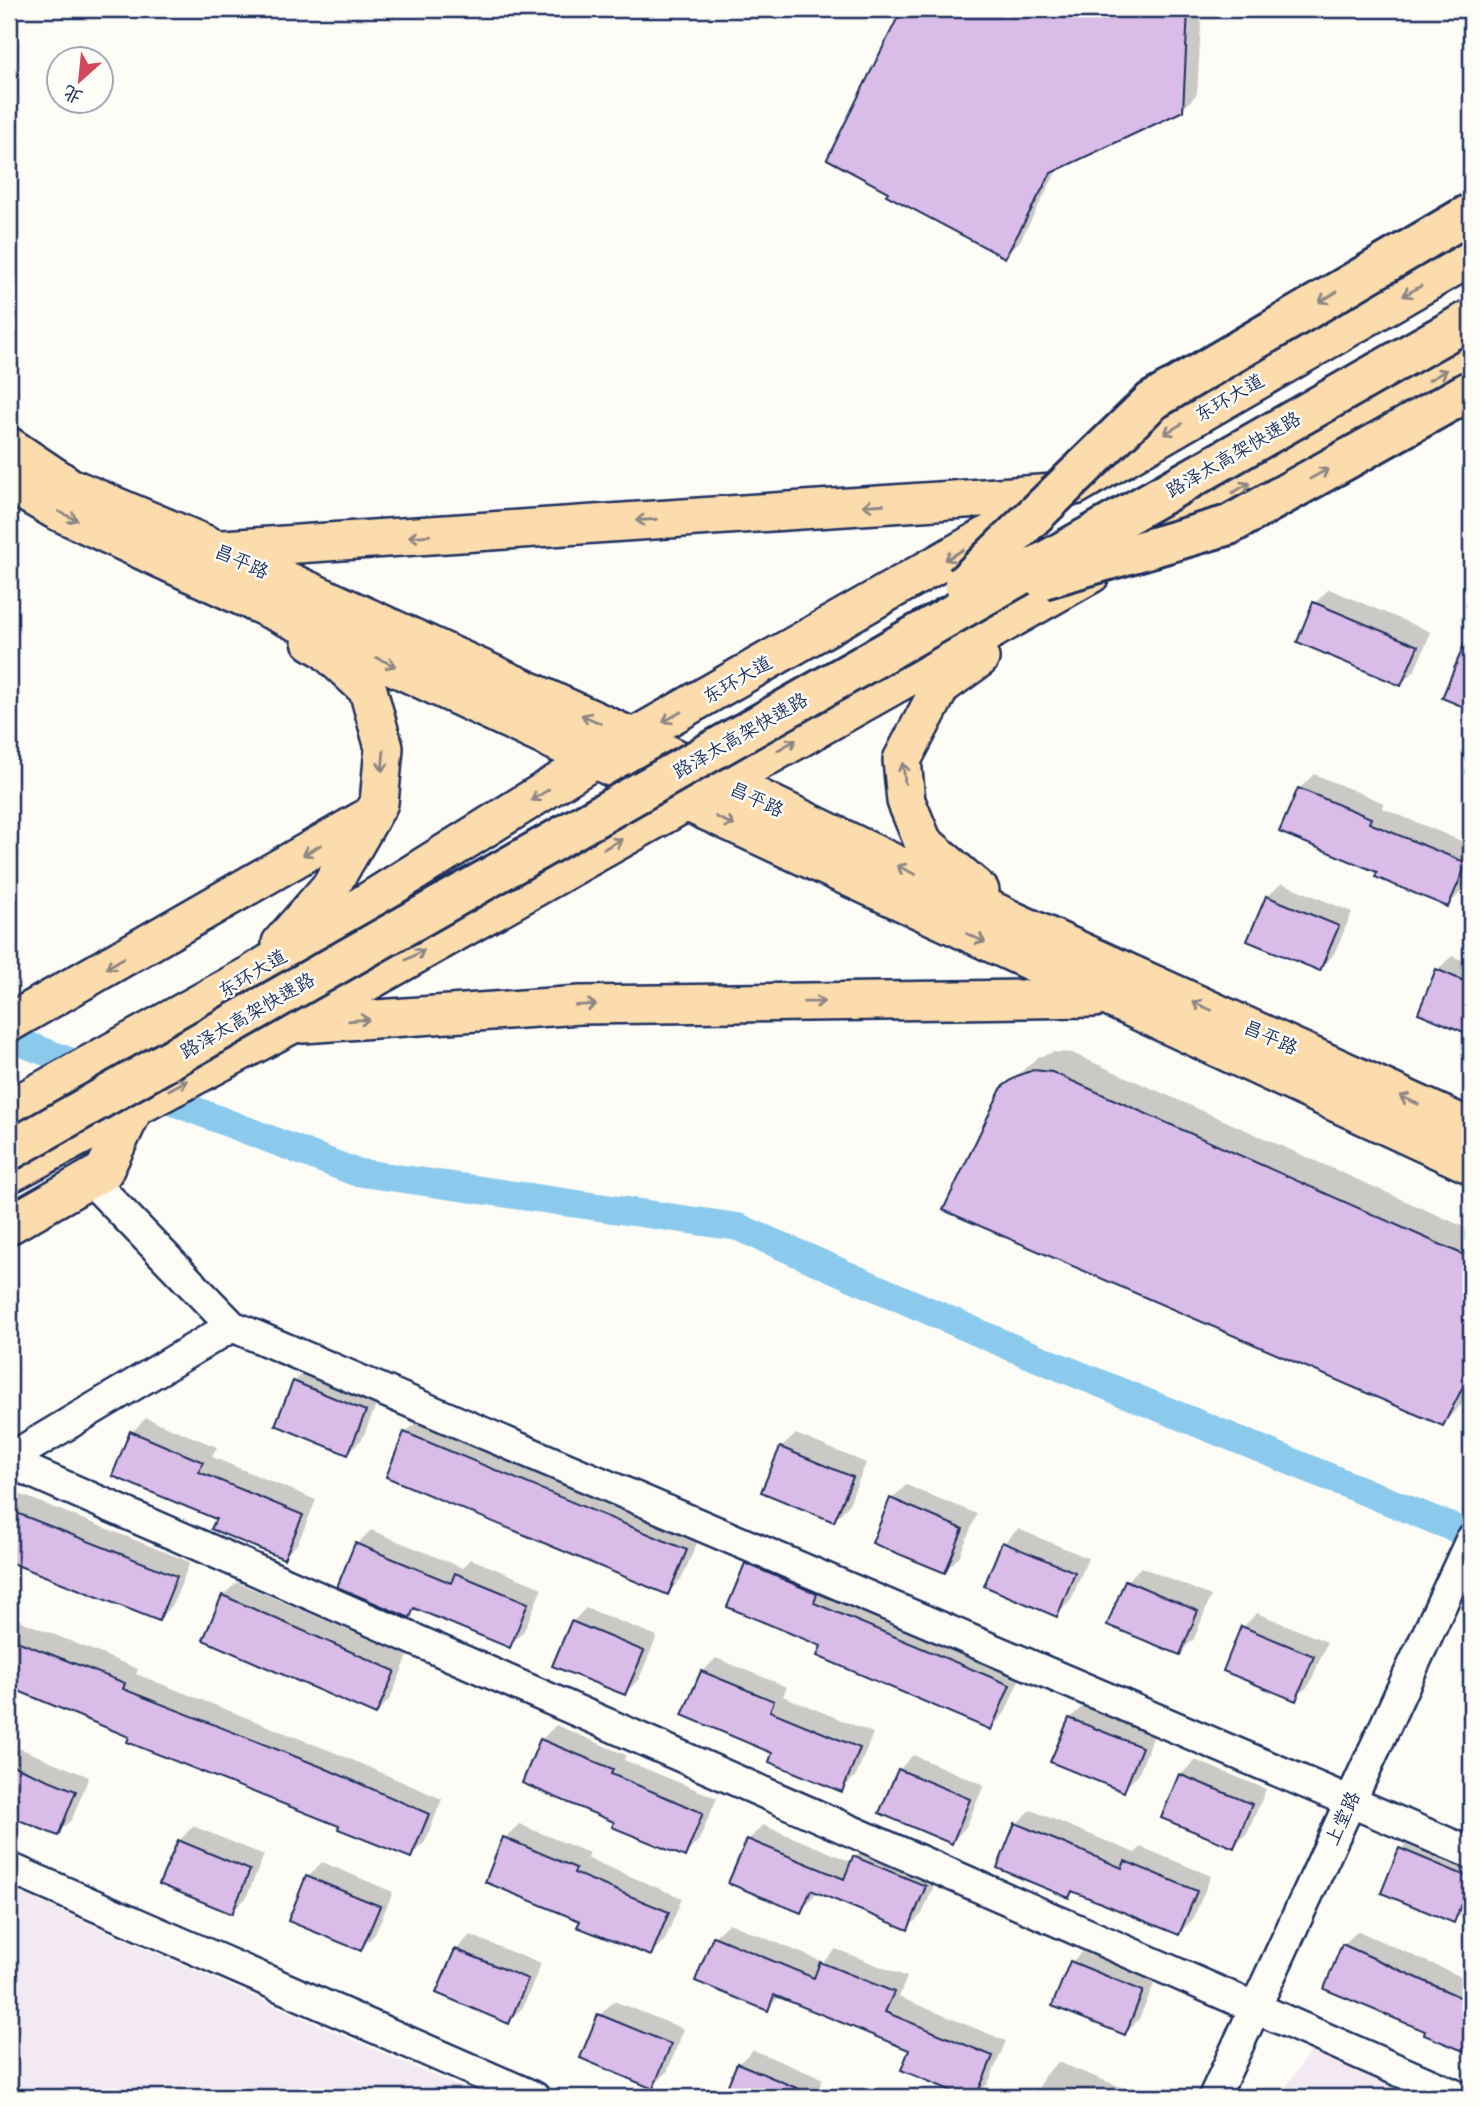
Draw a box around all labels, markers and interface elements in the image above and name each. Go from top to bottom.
north arrow [46,46,116,116]
text: 北 [58,76,88,111]
one-way arrow [1402,285,1422,299]
one-way arrow [1319,291,1339,305]
street label: 东环大道 [1190,367,1270,431]
one-way arrow [1428,367,1448,381]
street label: 路泽太高架快速路 [1161,405,1307,507]
one-way arrow [1163,423,1183,437]
one-way arrow [1309,467,1329,481]
one-way arrow [1230,481,1251,494]
one-way arrow [862,499,885,512]
one-way arrow [57,510,79,523]
one-way arrow [635,514,658,527]
one-way arrow [408,529,431,542]
street label: 昌平路 [209,538,273,588]
one-way arrow [944,549,965,562]
street label: 东环大道 [698,649,778,713]
one-way arrow [375,656,397,669]
street label: 路泽太高架快速路 [668,686,814,788]
one-way arrow [662,710,682,724]
one-way arrow [580,712,602,725]
one-way arrow [776,738,797,751]
one-way arrow [376,749,389,772]
one-way arrow [897,762,910,785]
street label: 昌平路 [724,775,788,826]
one-way arrow [530,788,550,802]
one-way arrow [714,815,735,829]
one-way arrow [602,837,623,850]
one-way arrow [302,844,323,857]
one-way arrow [896,862,917,875]
one-way arrow [965,932,986,945]
street label: 东环大道 [213,942,293,1007]
one-way arrow [404,948,425,961]
one-way arrow [105,956,125,970]
street label: 路泽太高架快速路 [175,966,321,1068]
one-way arrow [802,995,825,1008]
one-way arrow [575,998,598,1012]
one-way arrow [1192,999,1213,1012]
one-way arrow [348,1013,370,1026]
street label: 昌平路 [1238,1014,1302,1064]
one-way arrow [167,1078,187,1092]
one-way arrow [1399,1093,1420,1106]
street label: 上堂路 [1318,1787,1369,1851]

